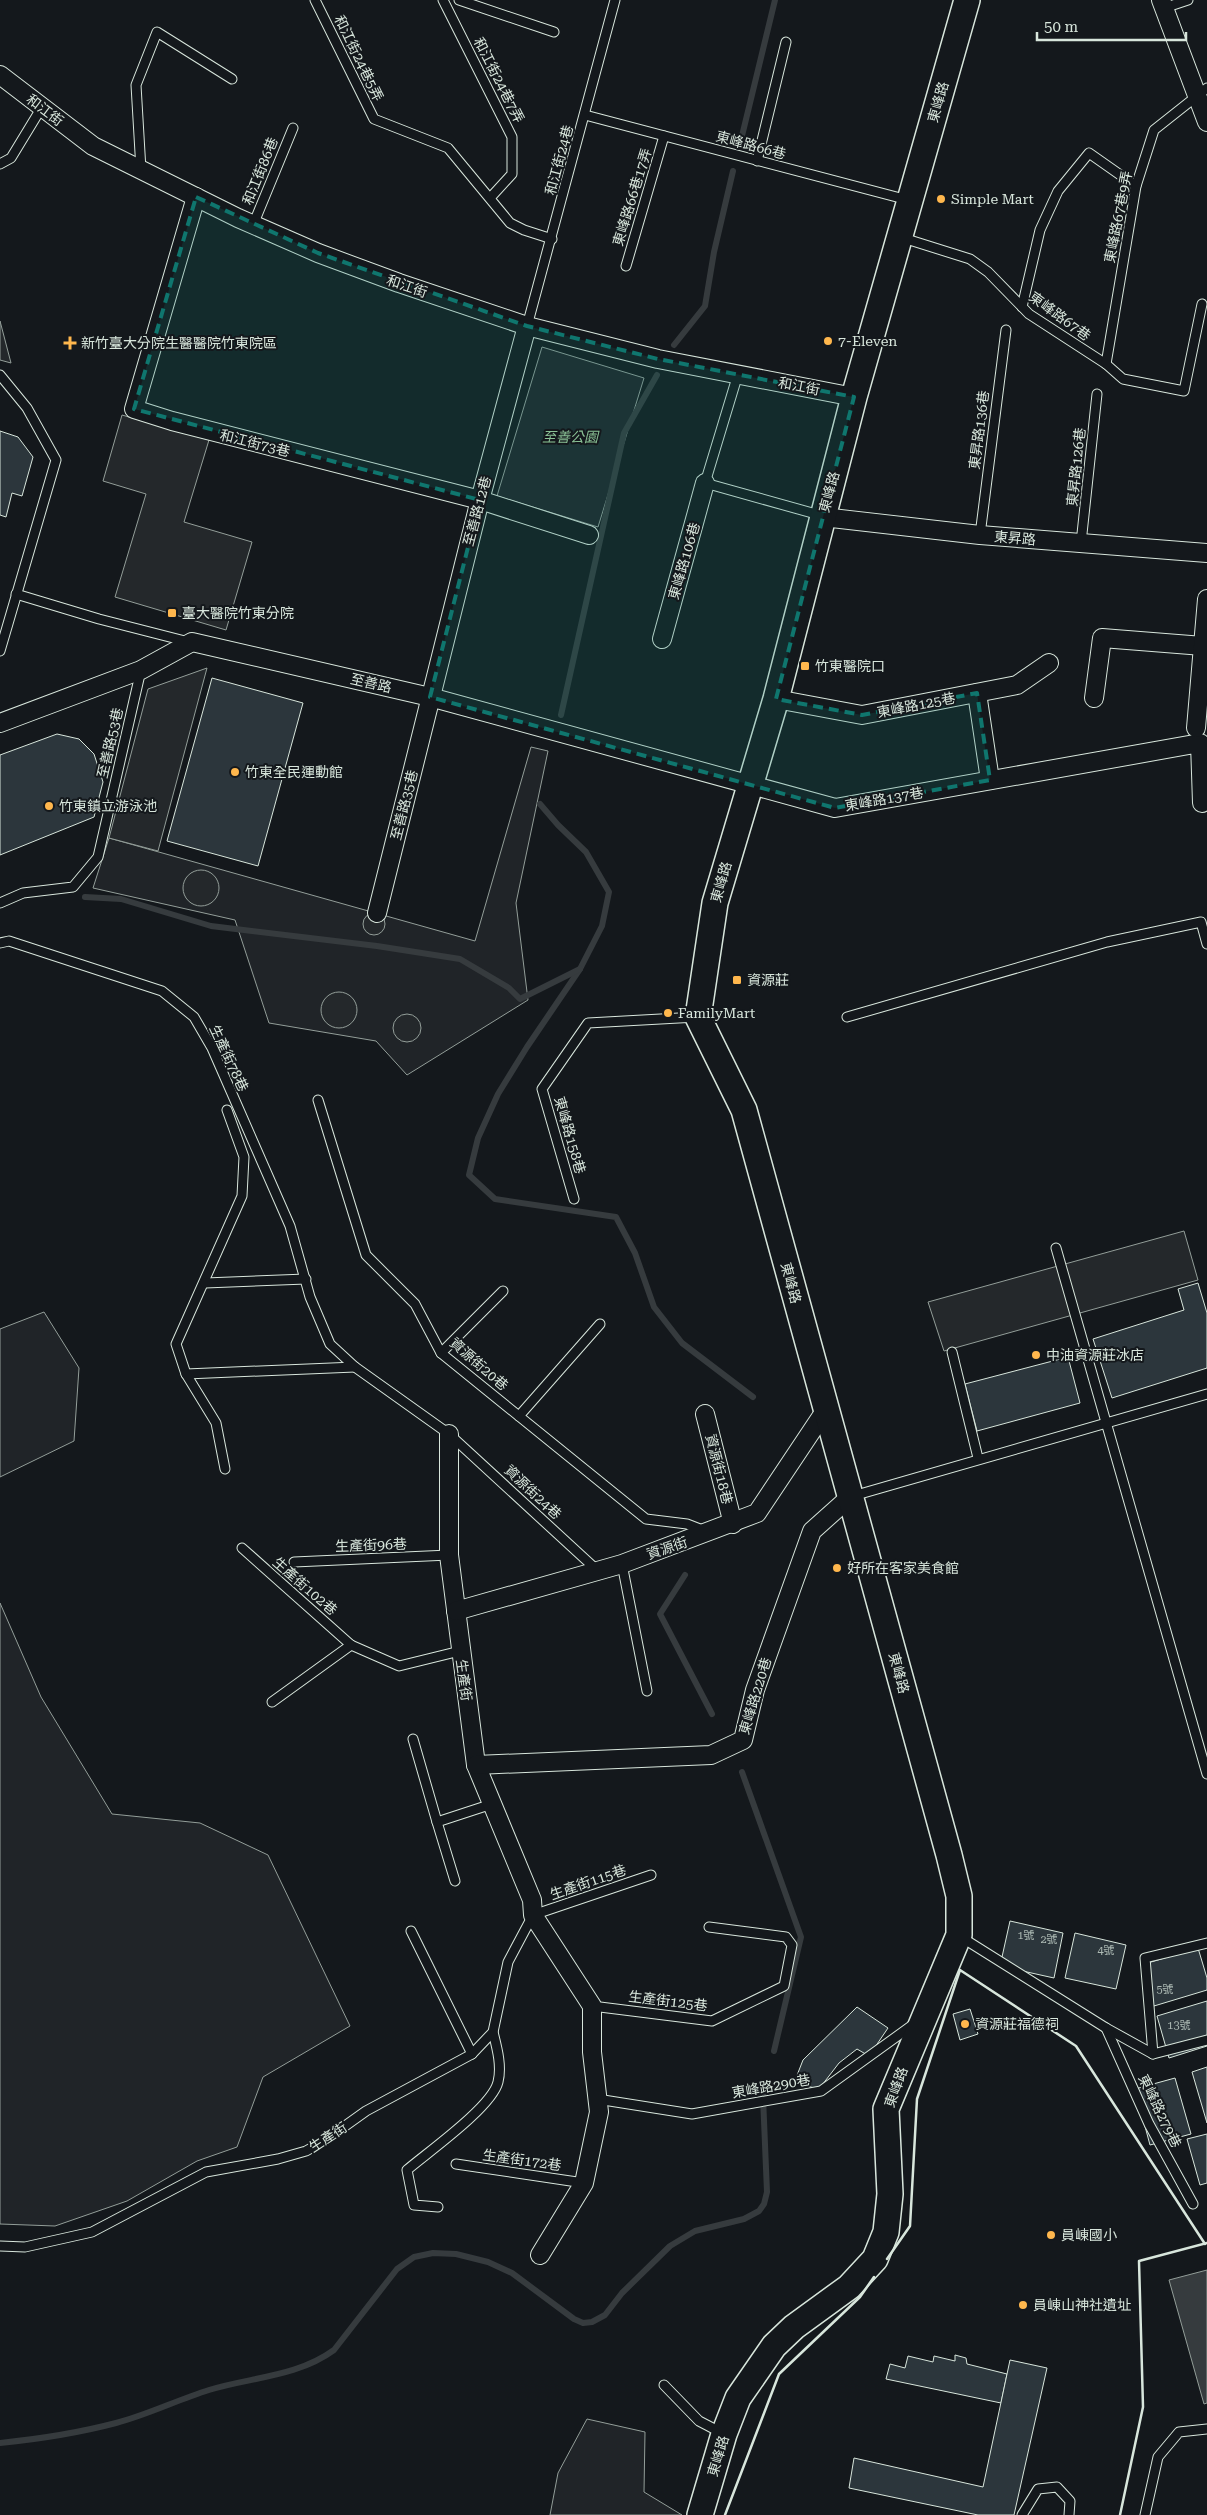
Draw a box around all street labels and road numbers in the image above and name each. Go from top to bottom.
street label: 和江街24巷5弄 [331,12,387,104]
street label: 和江街24巷7弄 [471,35,527,125]
street label: 東峰路 [925,80,951,124]
street label: 和江街 [23,91,67,129]
street label: 和江街24巷 [542,123,576,197]
street label: 東峰路66巷 [714,128,788,162]
street label: 和江街86巷 [239,135,281,207]
street label: 東峰路66巷17弄 [610,146,654,248]
street label: 東峰路67巷9弄 [1101,170,1135,264]
street label: 和江街 [385,272,429,300]
street label: 東峰路67巷 [1026,288,1094,344]
street label: 和江街 [777,374,821,398]
street label: 東昇路136巷 [966,390,992,470]
street label: 和江街73巷 [218,427,292,459]
street label: 東昇路126巷 [1064,427,1088,507]
street label: 東峰路 [816,470,842,514]
street label: 至善路12巷 [460,474,494,548]
street label: 東峰路106巷 [665,521,703,601]
street label: 東昇路 [993,528,1037,548]
street label: 至善路 [349,670,393,696]
street label: 東峰路125巷 [875,690,957,720]
street label: 至善路53巷 [94,706,126,780]
street label: 至善路35巷 [388,768,420,842]
street label: 東峰路137巷 [843,784,925,814]
street label: 東峰路 [708,860,734,904]
street label: 生產街78巷 [207,1022,251,1094]
street label: 東峰路158巷 [551,1095,589,1175]
street label: 東峰路 [778,1261,804,1305]
street label: 資源街20巷 [447,1334,511,1394]
street label: 資源街18巷 [703,1432,735,1506]
street label: 資源街24巷 [501,1462,565,1522]
street label: 資源街 [645,1534,689,1562]
street label: 生產街96巷 [335,1536,407,1554]
street label: 生產街102巷 [270,1554,340,1618]
street label: 東峰路 [886,1651,912,1695]
street label: 東峰路220巷 [736,1656,774,1736]
street label: 生產街 [453,1658,475,1702]
street label: 生產街115巷 [548,1861,628,1903]
street label: 生產街125巷 [628,1988,708,2014]
street label: 東峰路 [881,2065,911,2109]
street label: 東峰路290巷 [730,2071,812,2101]
street label: 東峰路279巷 [1135,2072,1185,2150]
street label: 生產街 [306,2119,350,2155]
street label: 生產街172巷 [482,2147,562,2173]
street label: 東峰路 [704,2434,732,2478]

